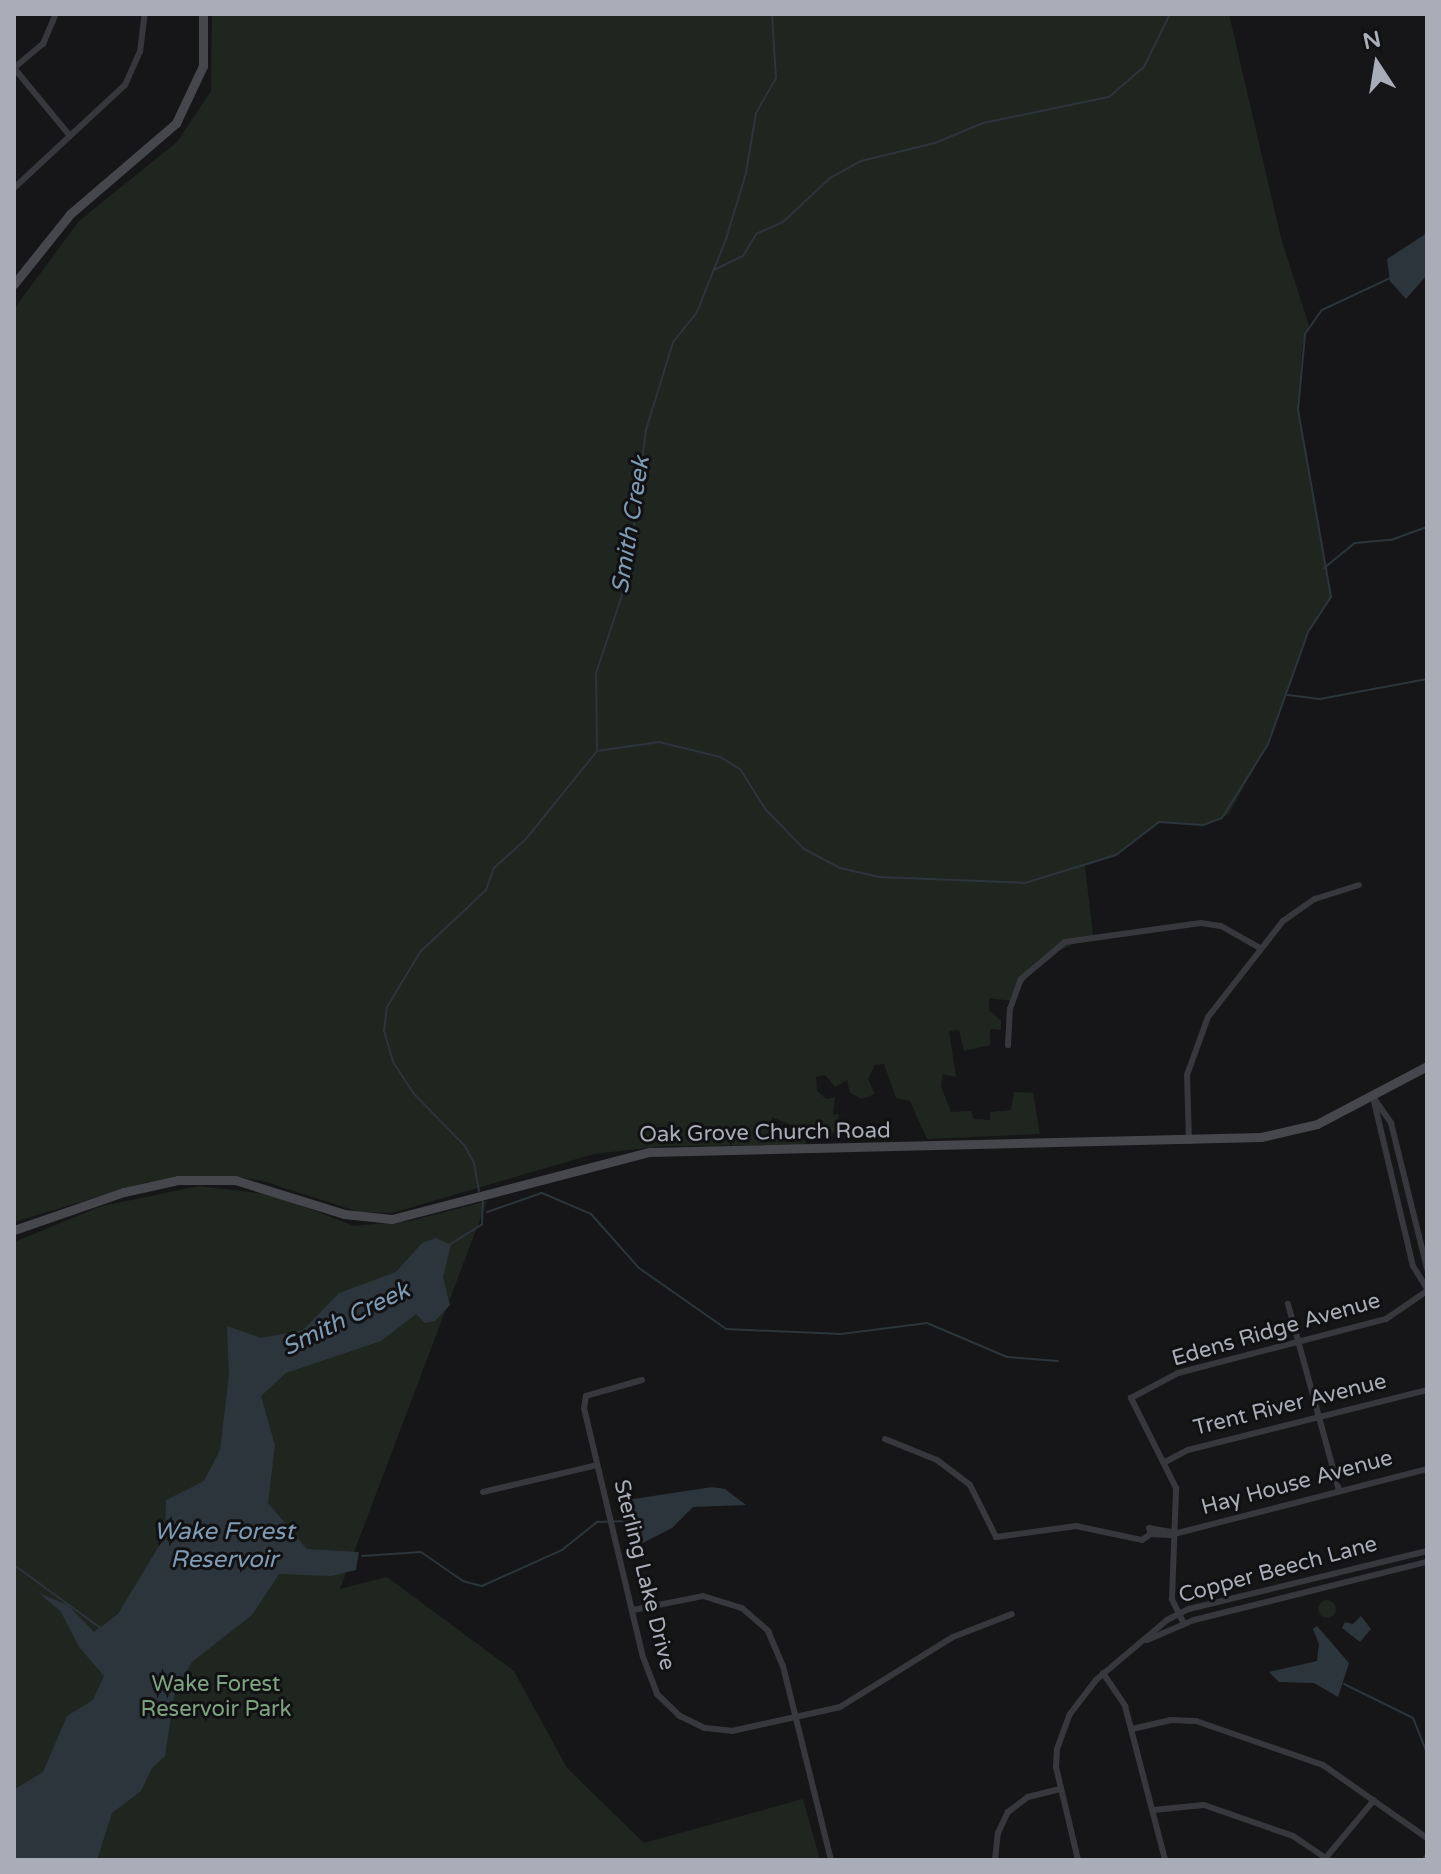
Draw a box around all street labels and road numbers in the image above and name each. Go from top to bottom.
street label: Oak Grove Church Road [639,1118,891,1148]
street label: Edens Ridge Avenue [1169,1288,1383,1372]
street label: Trent River Avenue [1191,1368,1389,1442]
street label: Hay House Avenue [1199,1445,1395,1521]
street label: Sterling Lake Drive [608,1477,680,1673]
street label: Copper Beech Lane [1176,1531,1380,1609]

